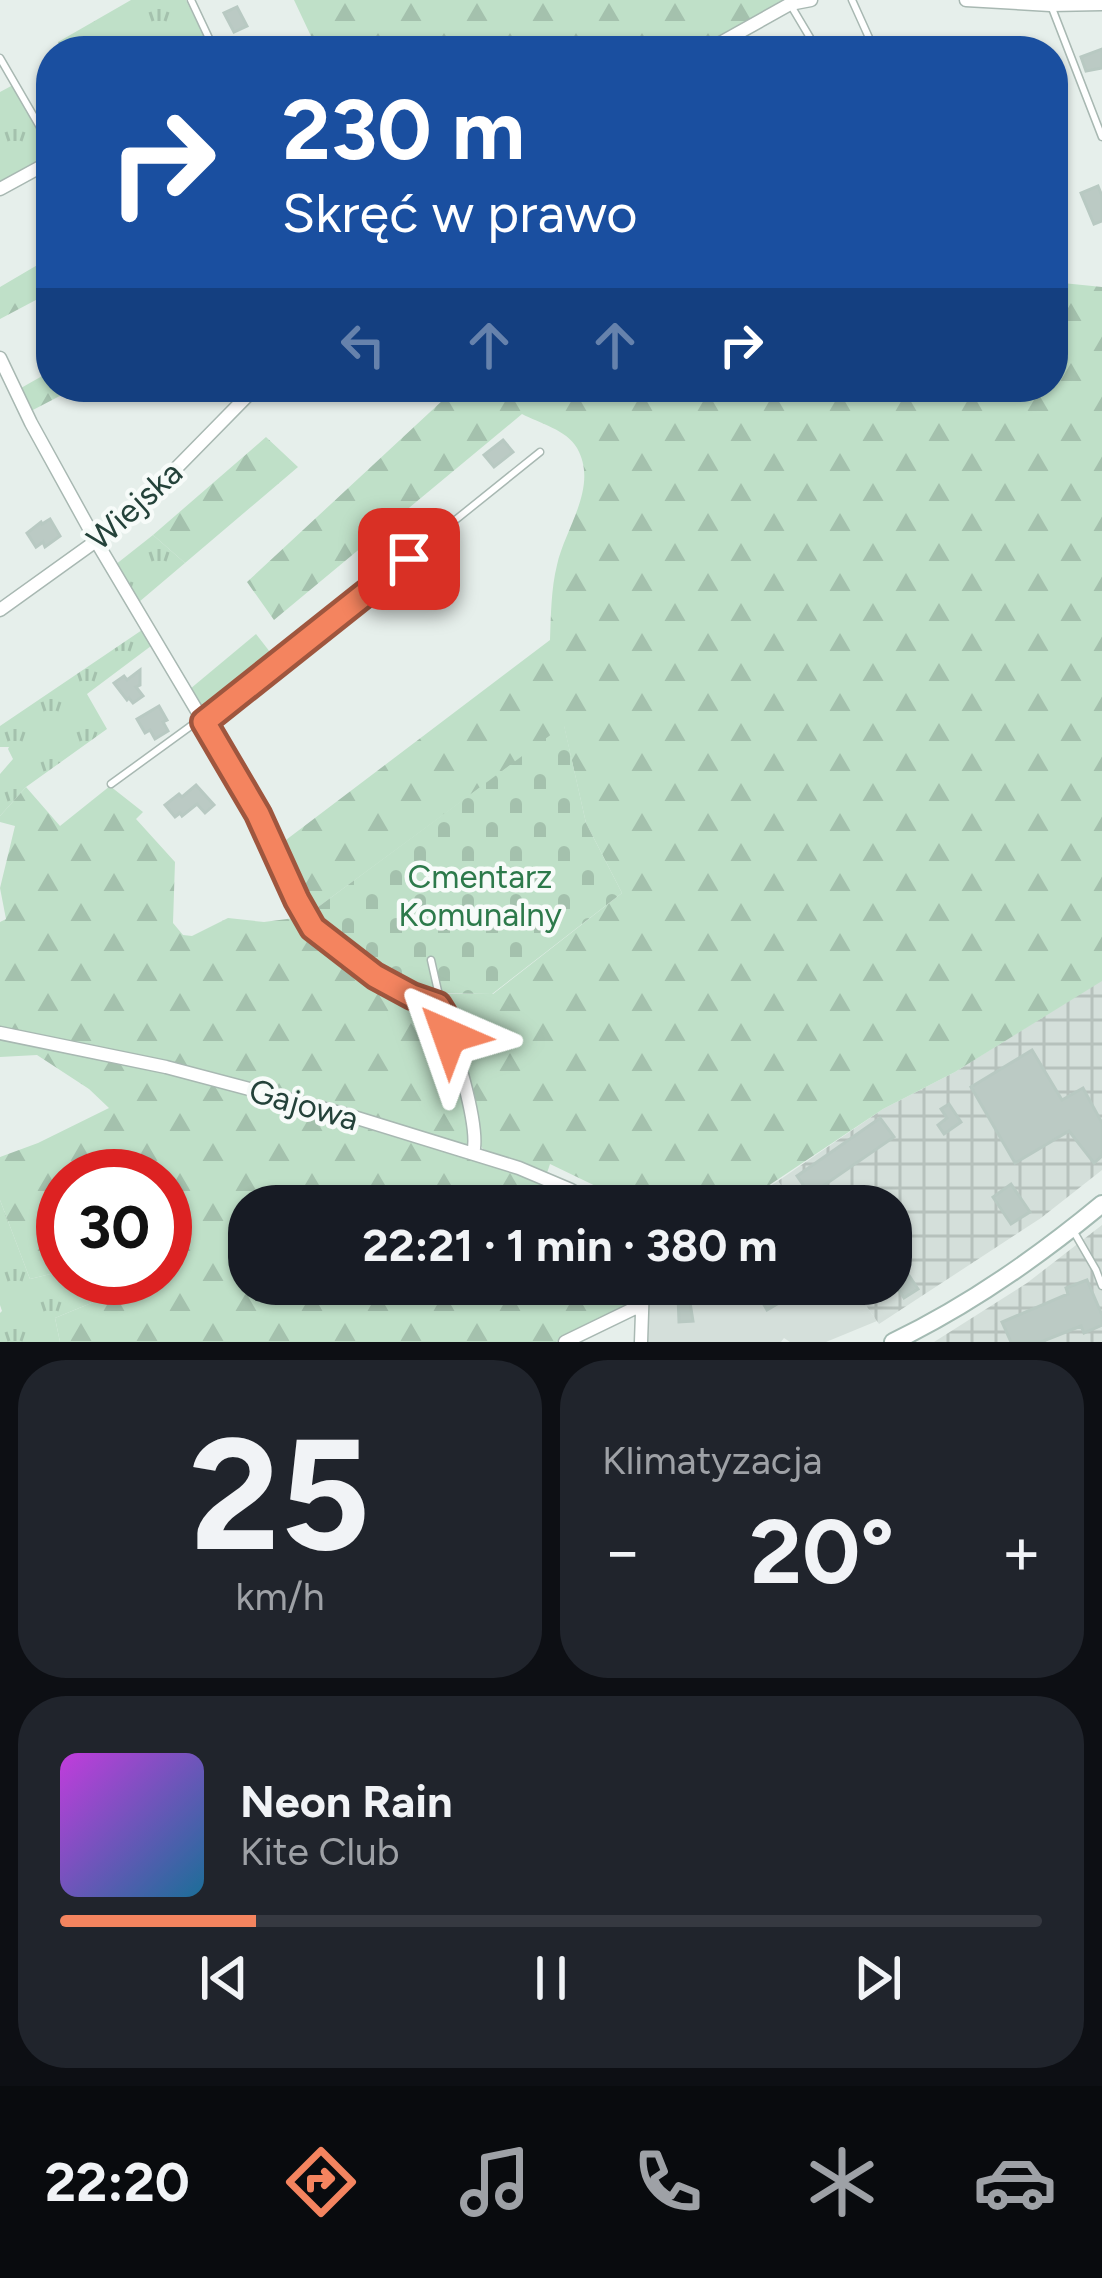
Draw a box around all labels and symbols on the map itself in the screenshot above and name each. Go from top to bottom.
street label: Wiejska [79,453,190,558]
pin [358,508,460,610]
park label: Cmentarz Komunalny [398,857,562,934]
position arrow [386,973,512,1099]
street label: Gajowa [245,1070,363,1139]
speed limit sign: 30 [36,1149,192,1305]

